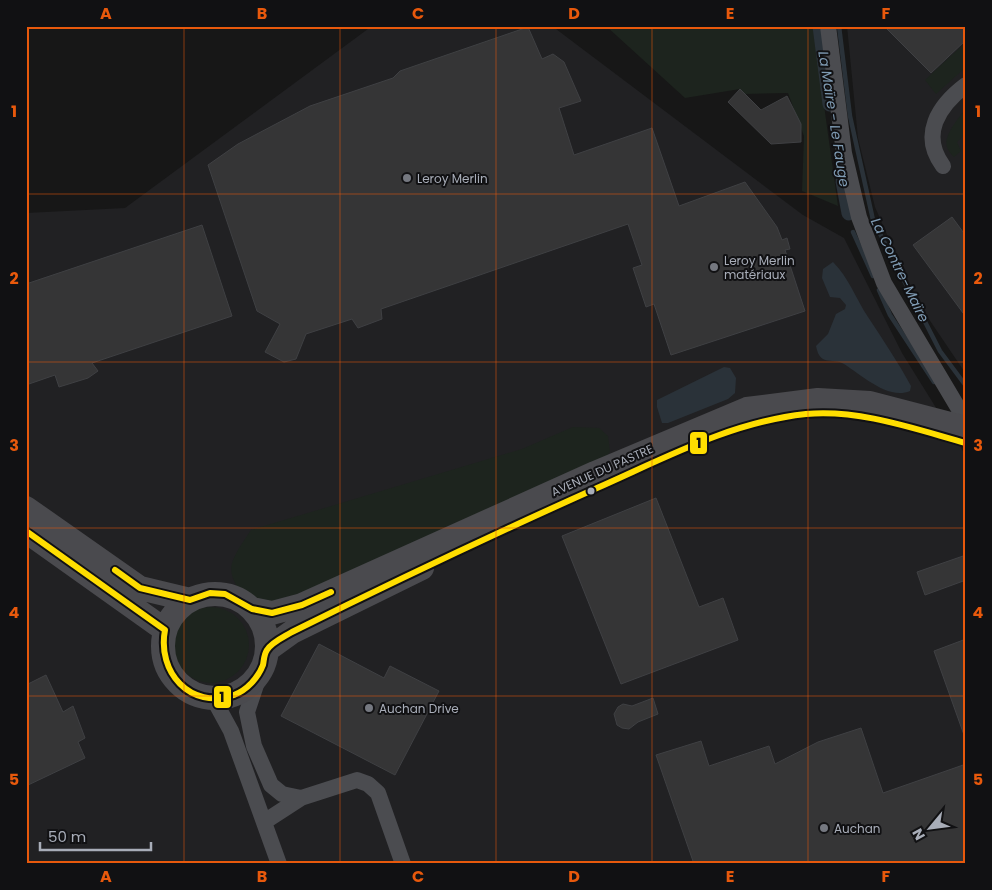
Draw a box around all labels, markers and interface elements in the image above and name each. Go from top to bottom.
text: A [100,2,112,25]
text: B [257,2,267,25]
text: C [412,2,424,25]
text: D [568,2,580,25]
text: E [726,2,734,25]
text: F [882,2,891,25]
water label: La Maïre - Le Fauge [813,50,855,189]
text: 1 [11,100,17,123]
text: 1 [975,100,981,123]
place label: Leroy Merlin [417,170,488,187]
marker: Leroy Merlin [401,172,413,184]
water label: La Contre-Maïre [866,214,934,326]
place label: Leroy Merlin matériaux [724,252,795,283]
marker: Leroy Merlin matériaux [708,261,720,273]
text: 2 [9,267,19,290]
text: 2 [973,267,983,290]
line badge: 1 [689,431,708,455]
text: 1 [696,433,702,453]
text: 3 [9,434,19,457]
text: 3 [973,434,983,457]
street label: AVENUE DU PASTRE [548,440,656,500]
unlabelled marker [586,486,596,496]
text: 4 [9,601,20,624]
text: 4 [973,601,984,624]
line badge: 1 [213,685,232,709]
text: 1 [219,687,225,707]
place label: Auchan Drive [379,700,459,717]
marker: Auchan Drive [363,702,375,714]
text: 5 [9,768,19,791]
text: 5 [973,768,983,791]
north arrow [904,802,954,852]
scale bar [40,820,151,852]
place label: Auchan [834,820,881,837]
marker: Auchan [818,822,830,834]
text: N [907,825,930,844]
text: 50 m [48,826,86,847]
text: A [100,865,112,888]
text: B [257,865,267,888]
text: C [412,865,424,888]
text: D [568,865,580,888]
text: E [726,865,734,888]
text: F [882,865,891,888]

